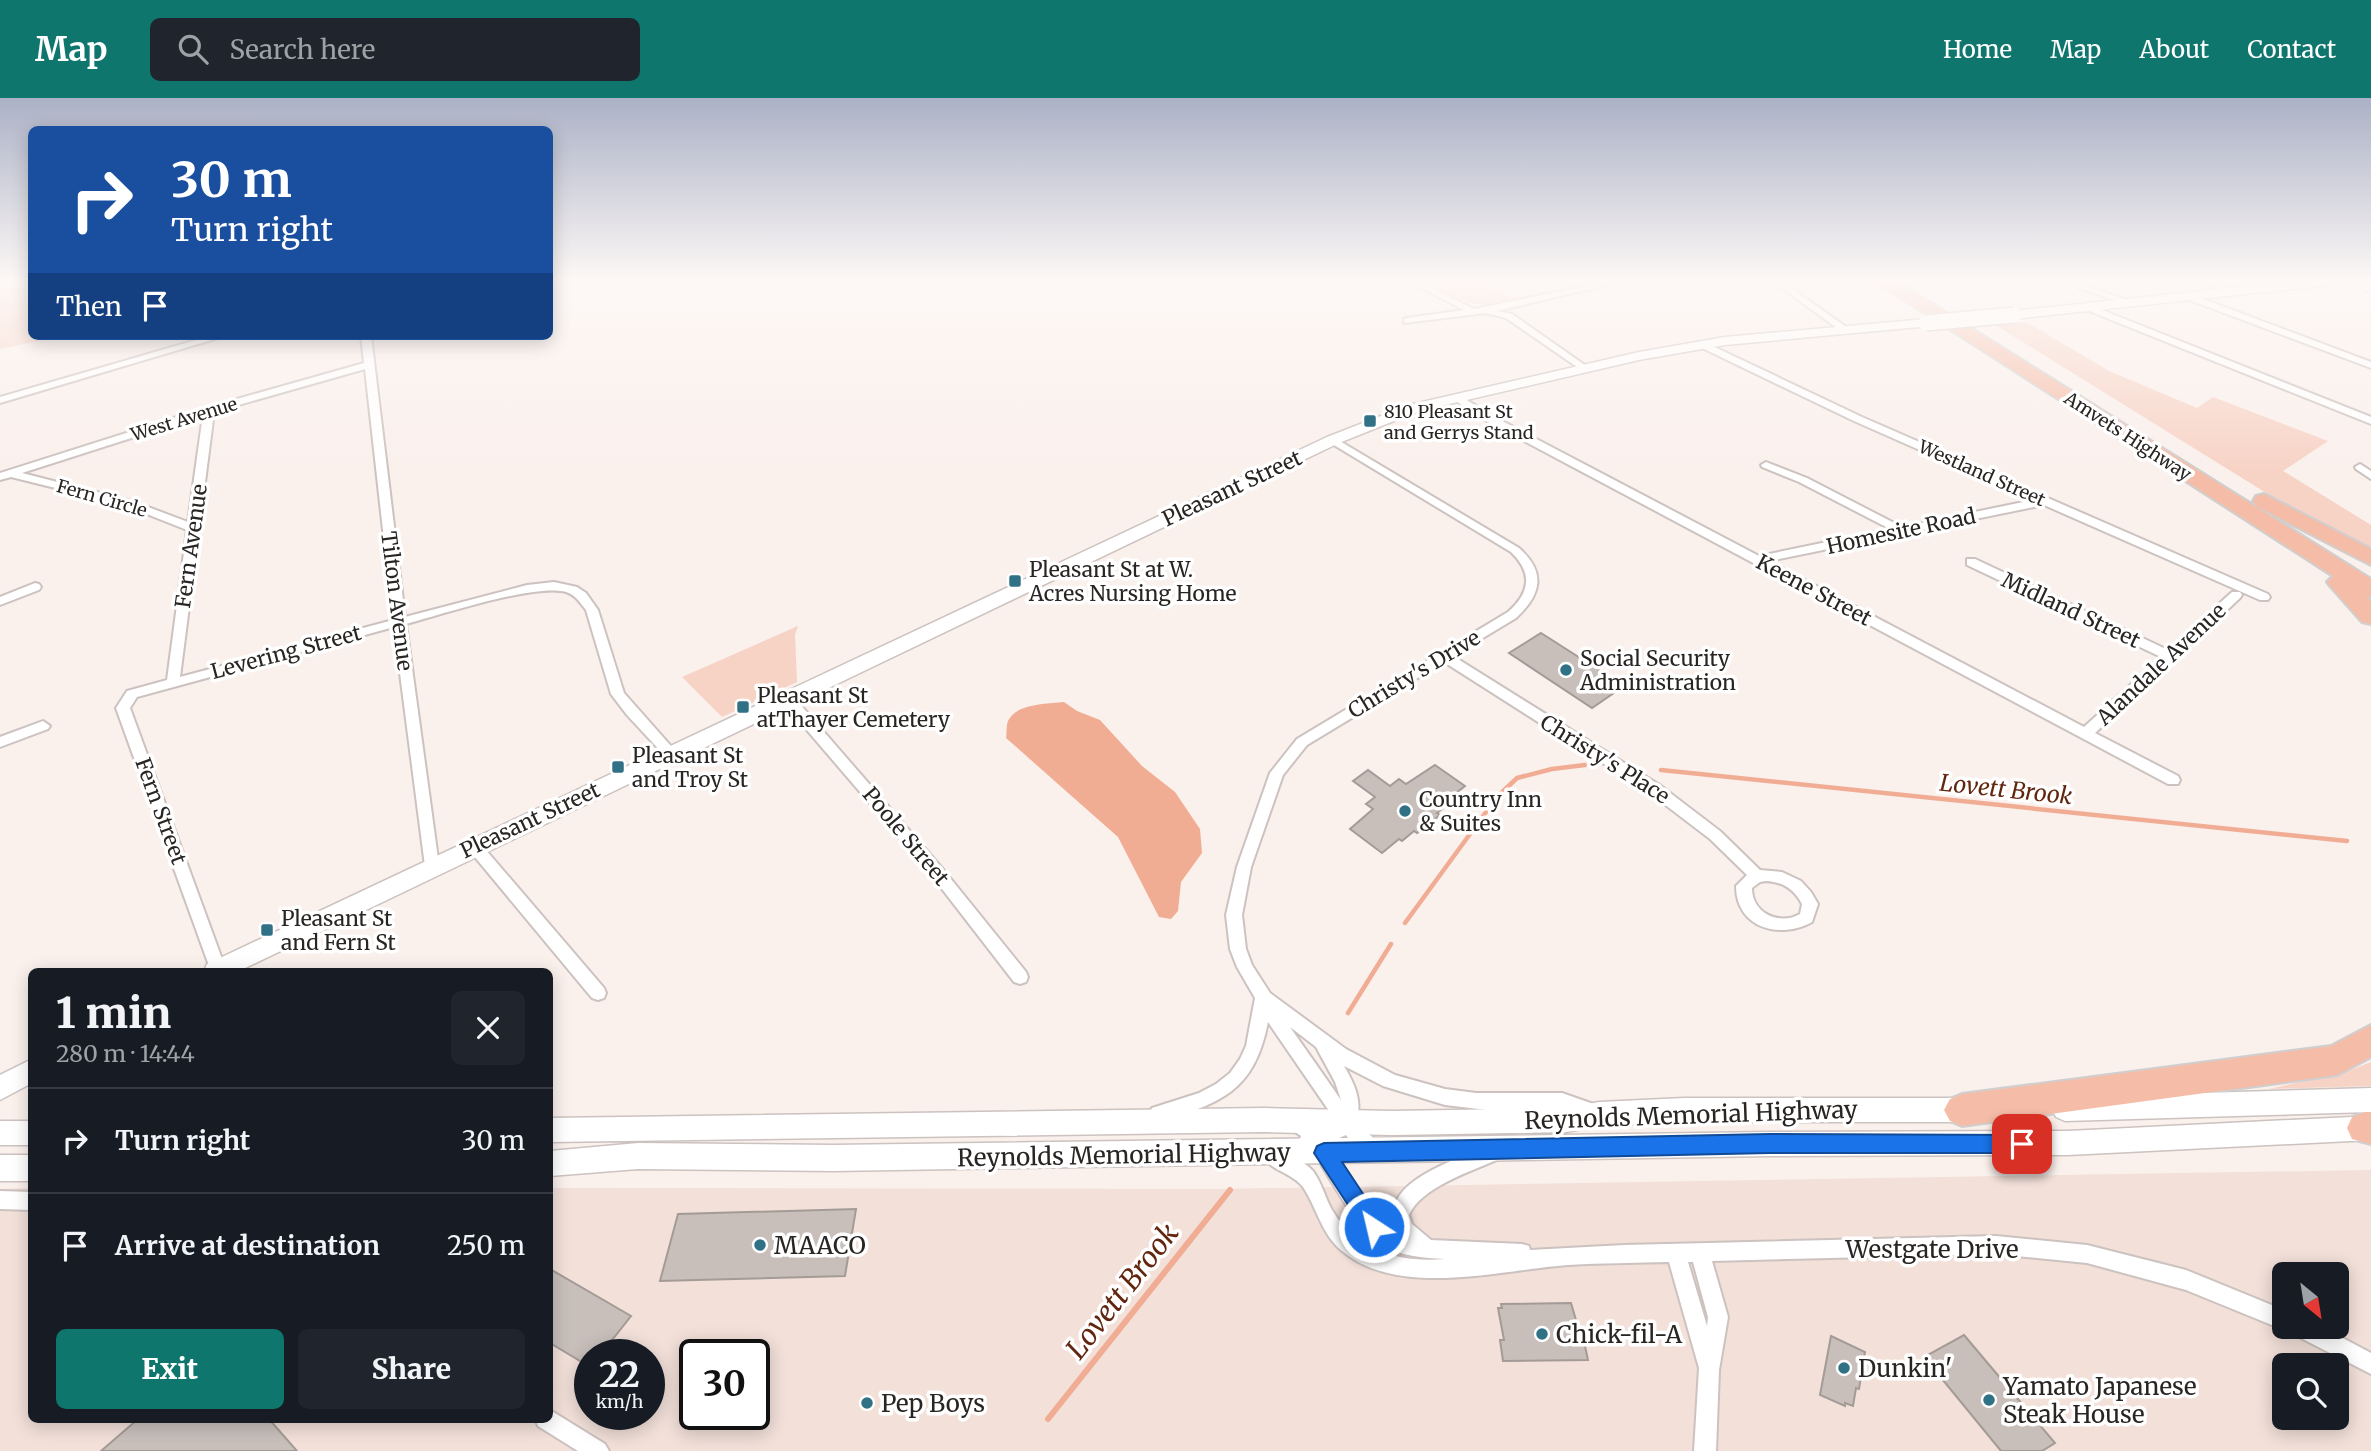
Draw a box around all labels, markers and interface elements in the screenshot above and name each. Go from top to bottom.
search box [150,18,640,81]
text: Map [35,29,108,70]
icon: search [174,30,212,68]
text: Search here [230,33,375,66]
text: Home [1943,34,2012,65]
text: Map [2050,34,2101,65]
text: About [2139,34,2209,65]
text: Contact [2247,34,2336,65]
text: 30 m [171,149,292,210]
icon: right [56,154,147,245]
text: Turn right [171,210,333,250]
icon: arrive [136,287,174,325]
text: Then [56,290,122,323]
street label: Amvets Highway [2059,386,2196,486]
street label: West Avenue [127,392,240,446]
place label: 810 Pleasant St and Gerrys Stand [1384,400,1534,444]
marker: 810 Pleasant St and Gerrys Stand [1362,413,1378,429]
street label: Westland Street [1914,434,2049,511]
street label: Pleasant Street [1158,444,1306,532]
street label: Fern Circle [54,474,150,522]
street label: Fern Avenue [169,482,213,610]
street label: Homesite Road [1824,502,1978,560]
street label: Tilton Avenue [375,530,419,672]
street label: Keene Street [1752,548,1876,632]
place label: Pleasant St at W. Acres Nursing Home [1028,556,1237,607]
street label: Midland Street [1997,566,2145,654]
marker: Pleasant St at W. Acres Nursing Home [1007,573,1023,589]
street label: Alandale Avenue [2090,597,2231,732]
street label: Levering Street [208,619,364,685]
street label: Christy's Drive [1343,624,1485,724]
place label: Social Security Administration [1579,645,1736,696]
marker: Social Security Administration [1558,662,1574,678]
place label: Pleasant St atThayer Cemetery [757,682,951,733]
marker: Pleasant St atThayer Cemetery [735,699,751,715]
street label: Christy's Place [1535,708,1675,810]
place label: Pleasant St and Troy St [632,742,748,793]
street label: Fern Street [129,754,193,868]
marker: Pleasant St and Troy St [610,759,626,775]
water label: Lovett Brook [1938,768,2074,810]
street label: Pleasant Street [456,776,604,864]
street label: Poole Street [857,781,955,891]
place label: Country Inn & Suites [1419,786,1542,837]
marker: Country Inn & Suites [1397,803,1413,819]
place label: Pleasant St and Fern St [281,905,396,956]
marker: Pleasant St and Fern St [259,922,275,938]
text: 1 min [56,987,171,1039]
button: close [451,991,525,1065]
text: 280 m · 14:44 [56,1039,195,1068]
street label: Reynolds Memorial Highway [1524,1094,1858,1136]
pin [1992,1114,2052,1174]
icon: right [56,1122,94,1160]
text: Turn right [115,1124,250,1157]
text: 30 m [462,1124,525,1157]
icon: arrive [2003,1125,2041,1163]
street label: Reynolds Memorial Highway [957,1137,1291,1173]
position arrow [1337,1190,1411,1264]
water label: Lovett Brook [1058,1216,1186,1366]
icon: arrive [56,1227,94,1265]
text: Arrive at destination [115,1229,380,1262]
text: 250 m [447,1229,525,1262]
place label: MAACO [774,1230,866,1261]
street label: Westgate Drive [1845,1234,2018,1265]
marker: MAACO [752,1237,768,1253]
north arrow [2272,1262,2348,1339]
map controls [2272,1262,2349,1430]
place label: Chick-fil-A [1556,1319,1683,1350]
marker: Chick-fil-A [1534,1326,1550,1342]
button: Exit [56,1329,284,1409]
button: Share [298,1329,525,1409]
speed limit sign: 30 [679,1339,770,1430]
text: 22 [599,1353,640,1397]
place label: Dunkin' [1858,1353,1952,1384]
button: search [2272,1353,2349,1430]
marker: Dunkin' [1836,1360,1852,1376]
place label: Yamato Japanese Steak House [2002,1371,2196,1430]
place label: Pep Boys [881,1388,985,1419]
text: km/h [596,1390,643,1413]
marker: Yamato Japanese Steak House [1981,1392,1997,1408]
marker: Pep Boys [859,1395,875,1411]

